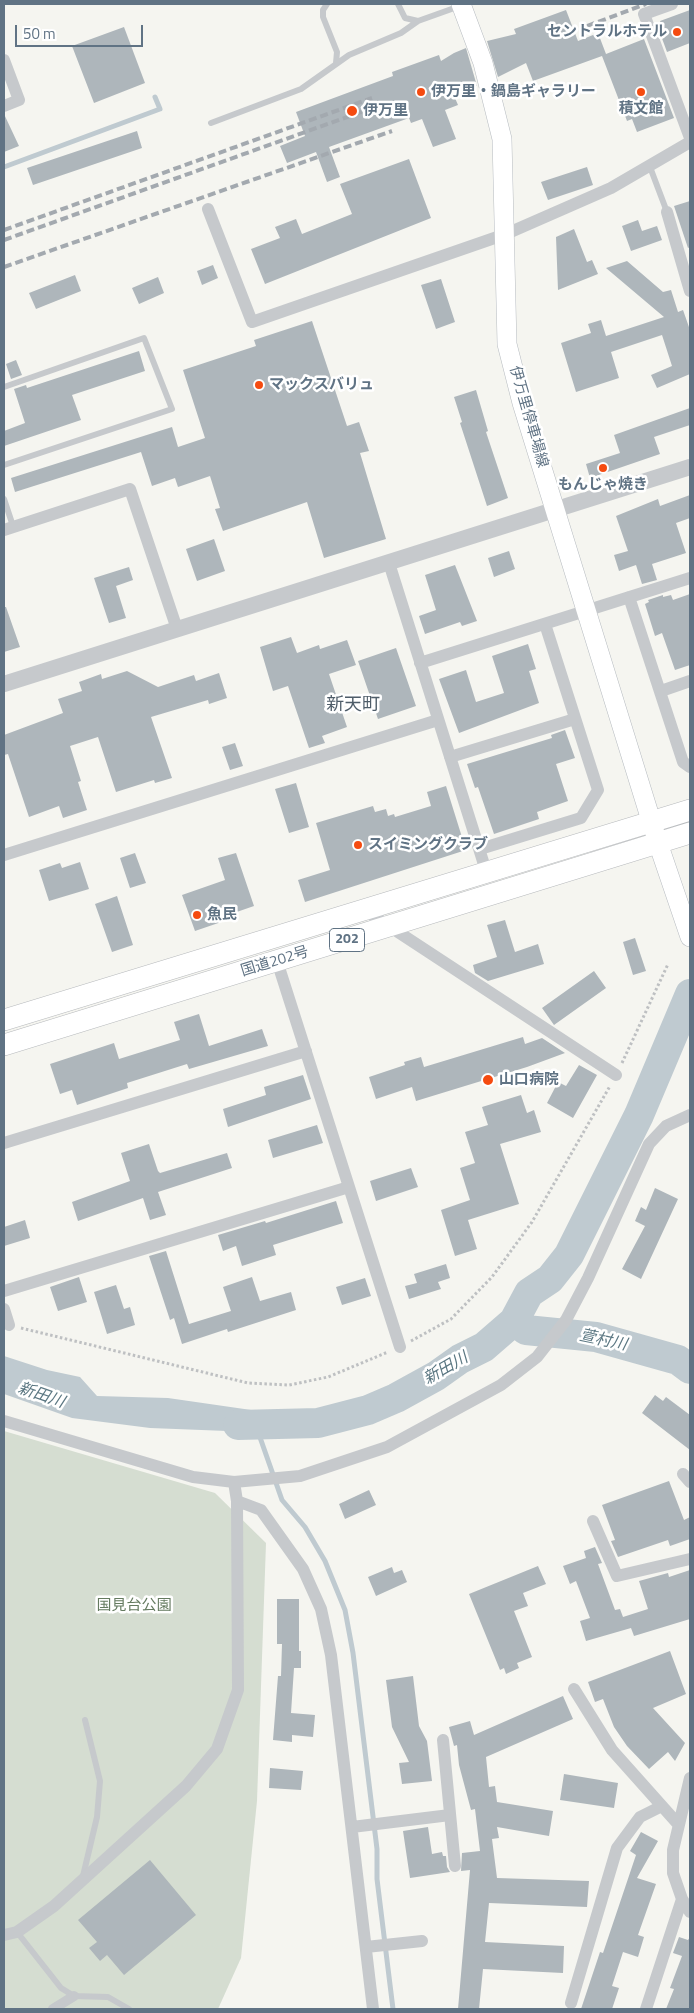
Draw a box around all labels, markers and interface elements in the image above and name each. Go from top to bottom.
scale bar [18,15,145,47]
text: 50 m [23,22,56,45]
place label: セントラルホテル [547,23,667,41]
marker: セントラルホテル [671,26,683,38]
place label: 伊万里・鍋島ギャラリー [431,83,596,101]
marker: 伊万里・鍋島ギャラリー [415,86,427,98]
marker: 積文館 [635,86,647,98]
place label: 積文館 [619,100,663,118]
place label: 伊万里 [363,102,408,120]
marker: 伊万里 [345,104,359,118]
street label: 伊万里停車場線 [505,364,551,470]
place label: マックスバリュ [269,376,374,394]
marker: マックスバリュ [253,379,265,391]
marker: もんじゃ焼き [597,462,609,474]
place label: もんじゃ焼き [558,476,648,494]
district label: 新天町 [326,695,380,717]
place label: スイミングクラブ [368,836,488,854]
marker: スイミングクラブ [352,839,364,851]
place label: 魚民 [207,906,237,924]
marker: 魚民 [191,909,203,921]
road number: 202 [330,928,364,952]
street label: 国道202号 [239,943,311,981]
place label: 山口病院 [499,1071,559,1089]
marker: 山口病院 [481,1073,495,1087]
water label: 萱村川 [578,1327,628,1355]
water label: 新田川 [420,1349,472,1389]
water label: 新田川 [15,1379,67,1413]
park label: 国見台公園 [97,1597,171,1615]

